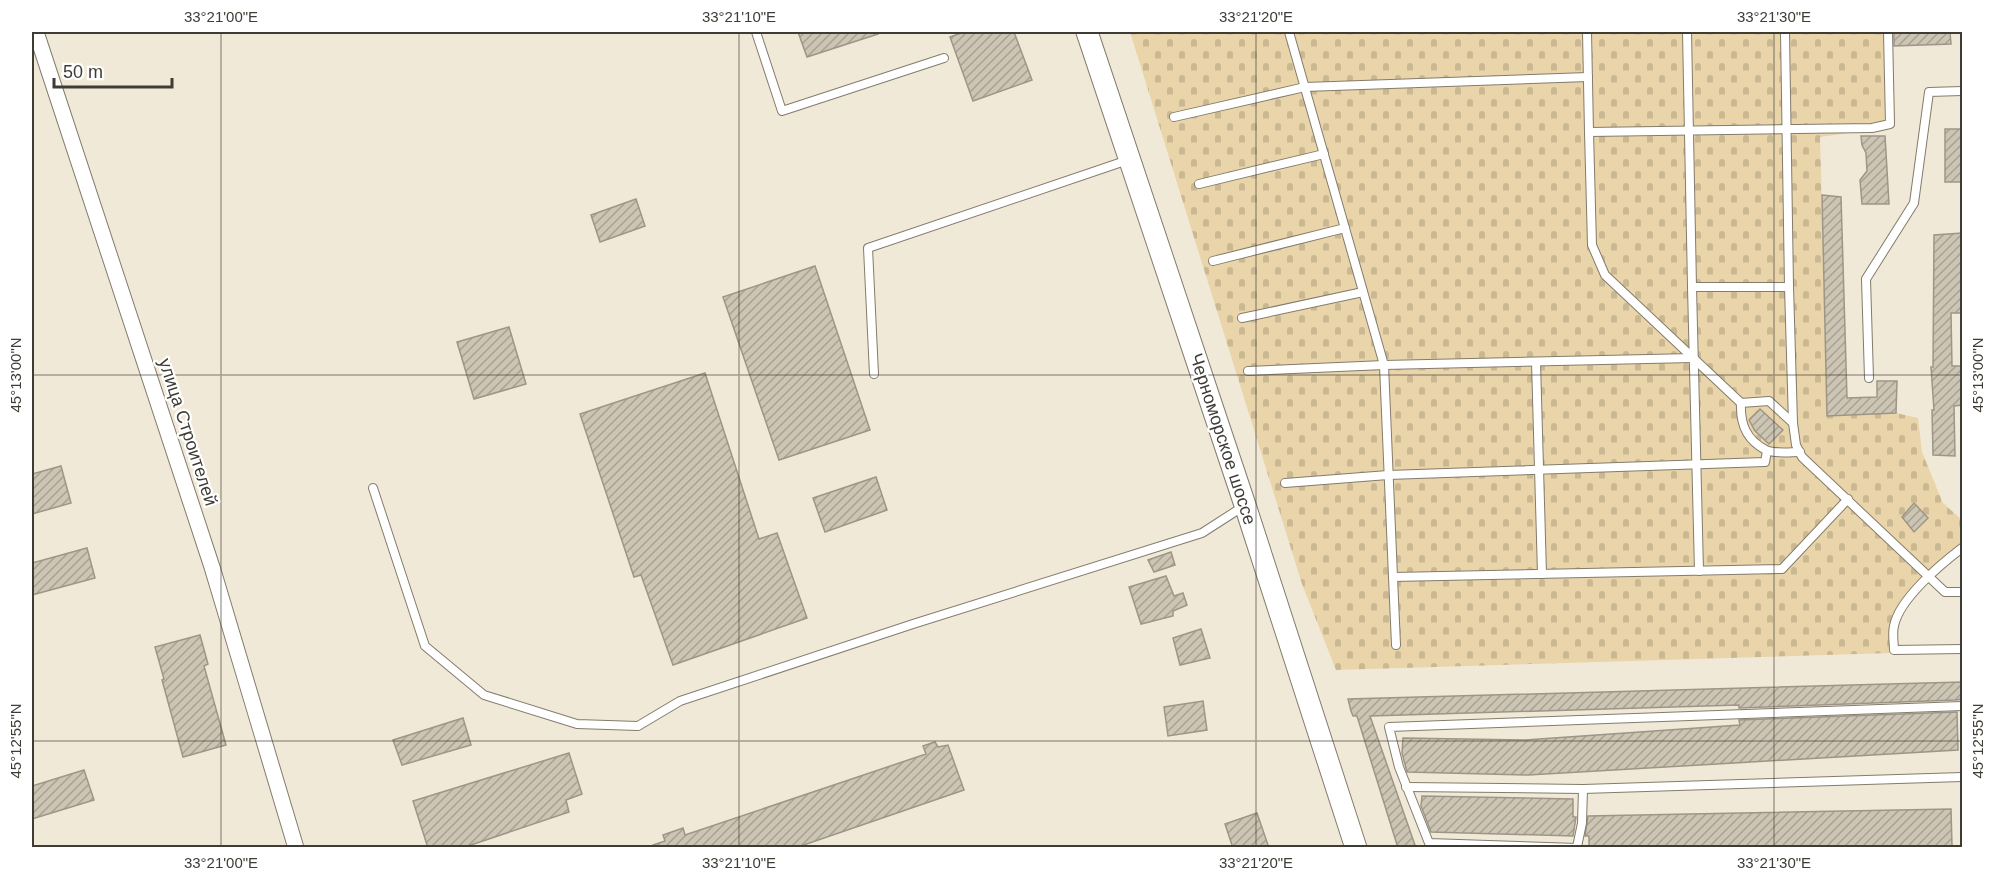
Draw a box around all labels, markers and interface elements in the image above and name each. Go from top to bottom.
text: 33°21'00"E [184,8,258,25]
text: 33°21'10"E [702,8,776,25]
text: 33°21'20"E [1219,8,1293,25]
text: 33°21'30"E [1737,8,1811,25]
scale bar [54,51,172,89]
text: 50 m [63,62,103,82]
text: 45°13'00"N [7,337,24,413]
text: 45°13'00"N [1969,337,1986,413]
street label: Черноморское шоссе [1186,351,1260,527]
street label: улица Строителей [155,356,221,508]
text: 45°12'55"N [7,703,24,779]
text: 45°12'55"N [1969,703,1986,779]
text: 33°21'00"E [184,854,258,871]
text: 33°21'10"E [702,854,776,871]
text: 33°21'20"E [1219,854,1293,871]
text: 33°21'30"E [1737,854,1811,871]

